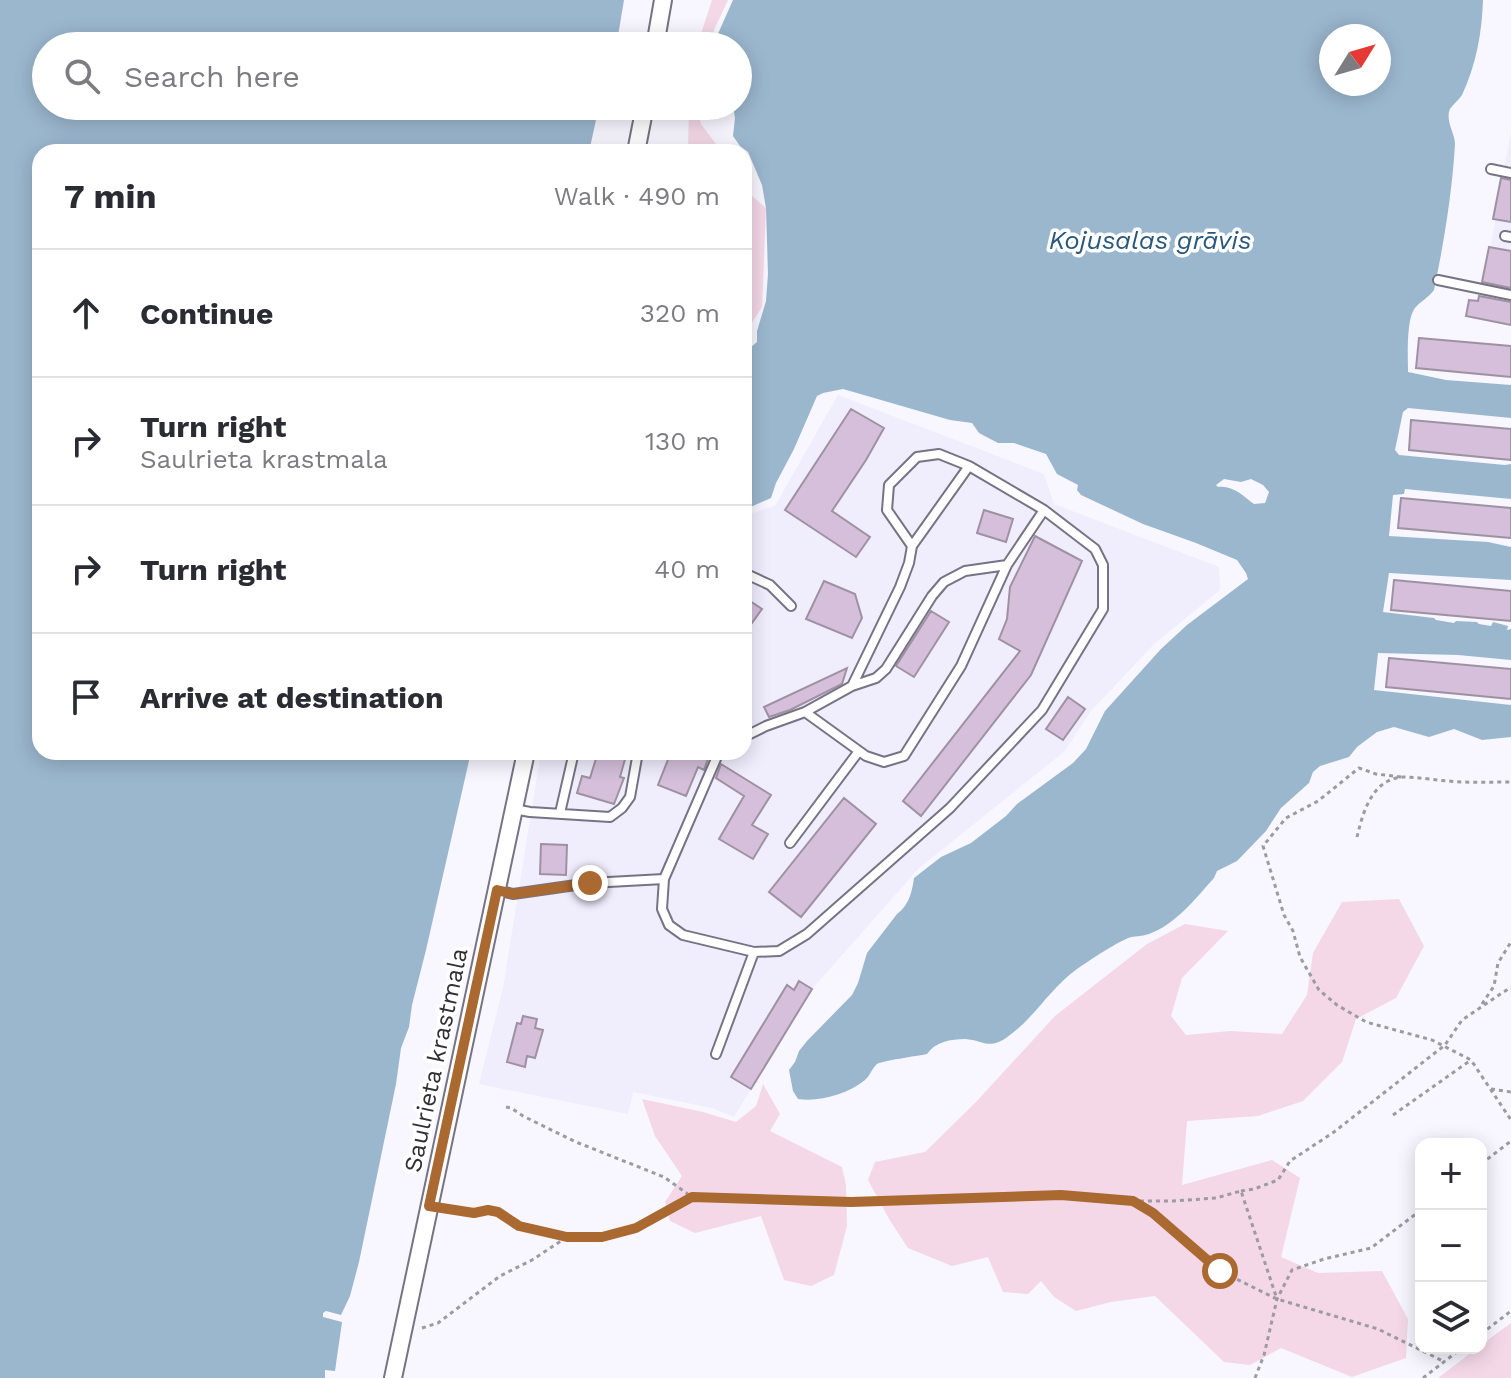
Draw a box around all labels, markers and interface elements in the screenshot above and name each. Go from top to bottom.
north arrow [1319,24,1391,96]
search box [32,32,752,120]
icon: search [60,54,104,98]
text: Search here [124,59,300,94]
text: 7 min [64,176,157,216]
text: Walk · 490 m [554,181,720,211]
water label: Kojusalas grāvis [1049,225,1251,255]
icon: ahead [64,291,108,335]
text: Continue [140,296,273,331]
text: 320 m [640,298,720,328]
text: Turn right [140,409,286,444]
icon: right [64,419,108,463]
text: 130 m [645,426,720,456]
text: Saulrieta krastmala [140,444,388,474]
icon: right [64,547,108,591]
text: Turn right [140,552,286,587]
text: 40 m [654,554,720,584]
icon: arrive [64,675,108,719]
text: Arrive at destination [140,680,444,715]
route end [572,865,608,901]
street label: Saulrieta krastmala [399,945,473,1175]
map controls [1415,1138,1487,1354]
button: + [1415,1138,1487,1210]
button: − [1415,1210,1487,1282]
route start [1202,1253,1238,1289]
button: layers [1415,1282,1487,1354]

